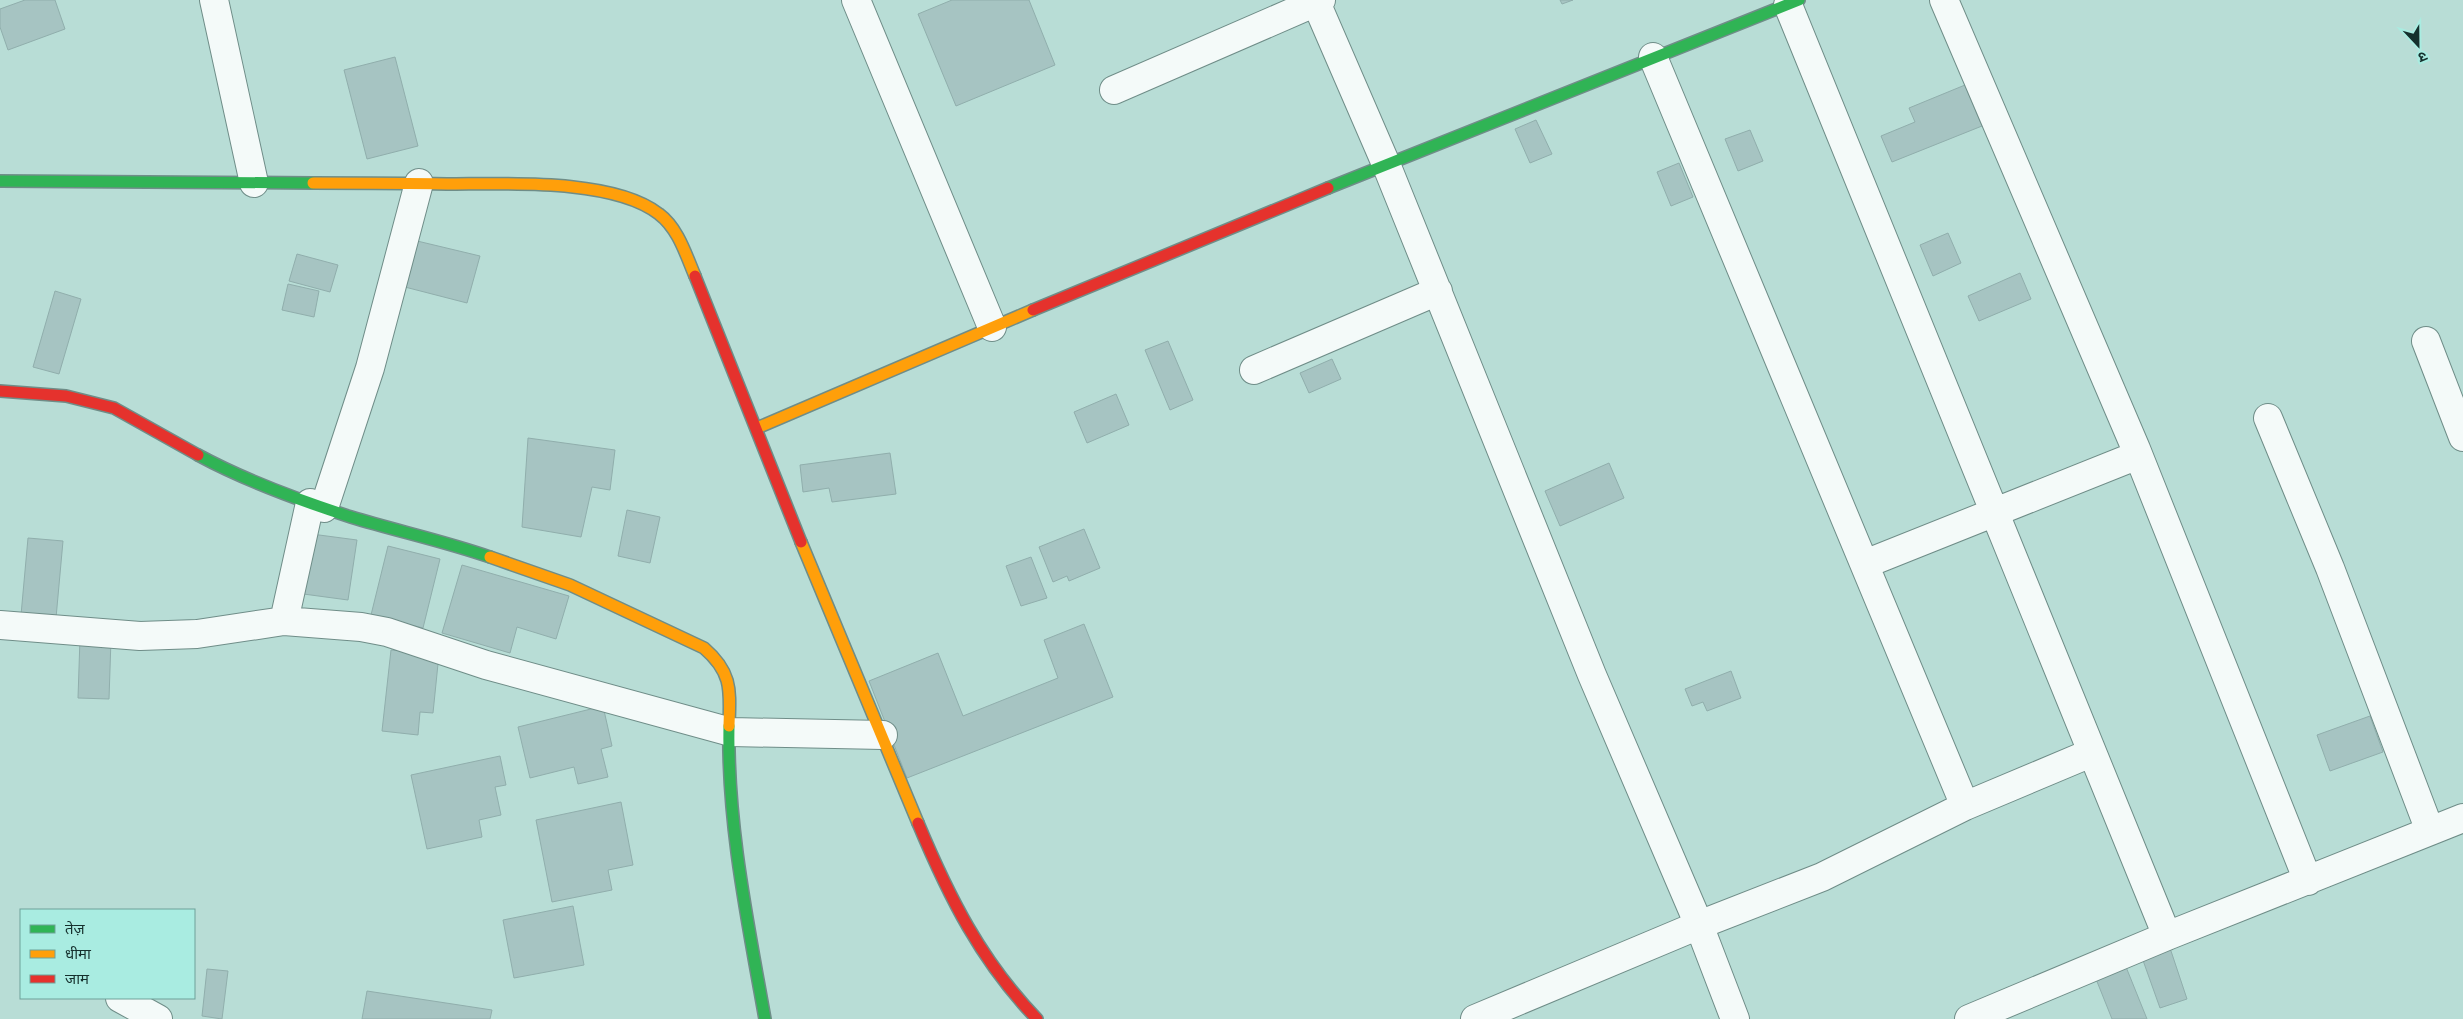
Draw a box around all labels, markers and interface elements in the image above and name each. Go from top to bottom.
north arrow [2393,20,2443,70]
text: उ [2415,47,2430,68]
legend [20,909,195,999]
text: तेज़ [65,918,86,938]
text: धीमा [65,943,92,963]
text: जाम [65,968,90,988]

